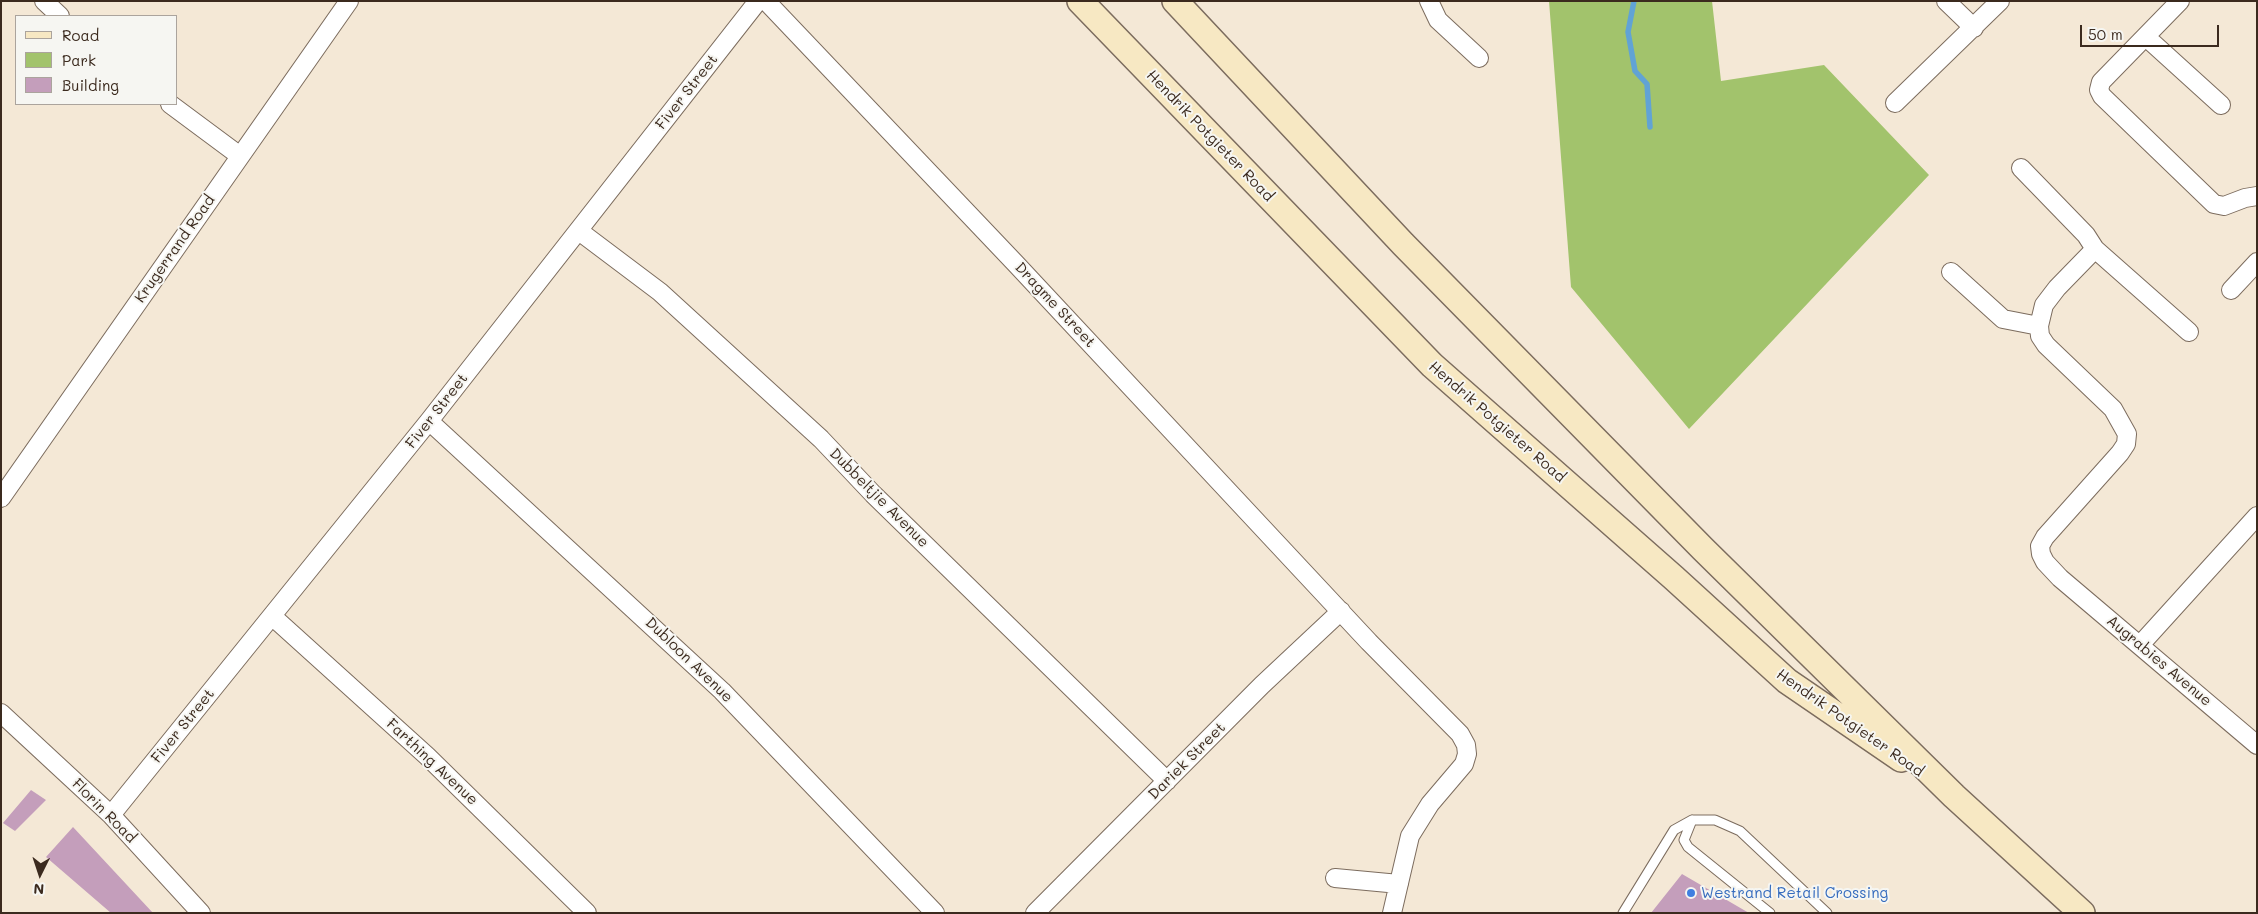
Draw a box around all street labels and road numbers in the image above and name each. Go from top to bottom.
street label: Fiver Street [652,51,722,133]
street label: Hendrik Potgieter Road [1143,67,1277,205]
street label: Krugerrand Road [131,192,219,306]
street label: Dragme Street [1011,259,1099,351]
street label: Hendrik Potgieter Road [1425,358,1569,486]
street label: Fiver Street [402,370,472,452]
street label: Dubbeltjie Avenue [826,445,932,551]
street label: Augrabies Avenue [2103,612,2215,710]
street label: Dubloon Avenue [642,614,736,706]
street label: Hendrik Potgieter Road [1773,665,1927,781]
street label: Fiver Street [148,685,218,767]
street label: Farthing Avenue [382,715,482,809]
street label: Dariek Street [1145,719,1229,803]
street label: Florin Road [68,775,140,847]

